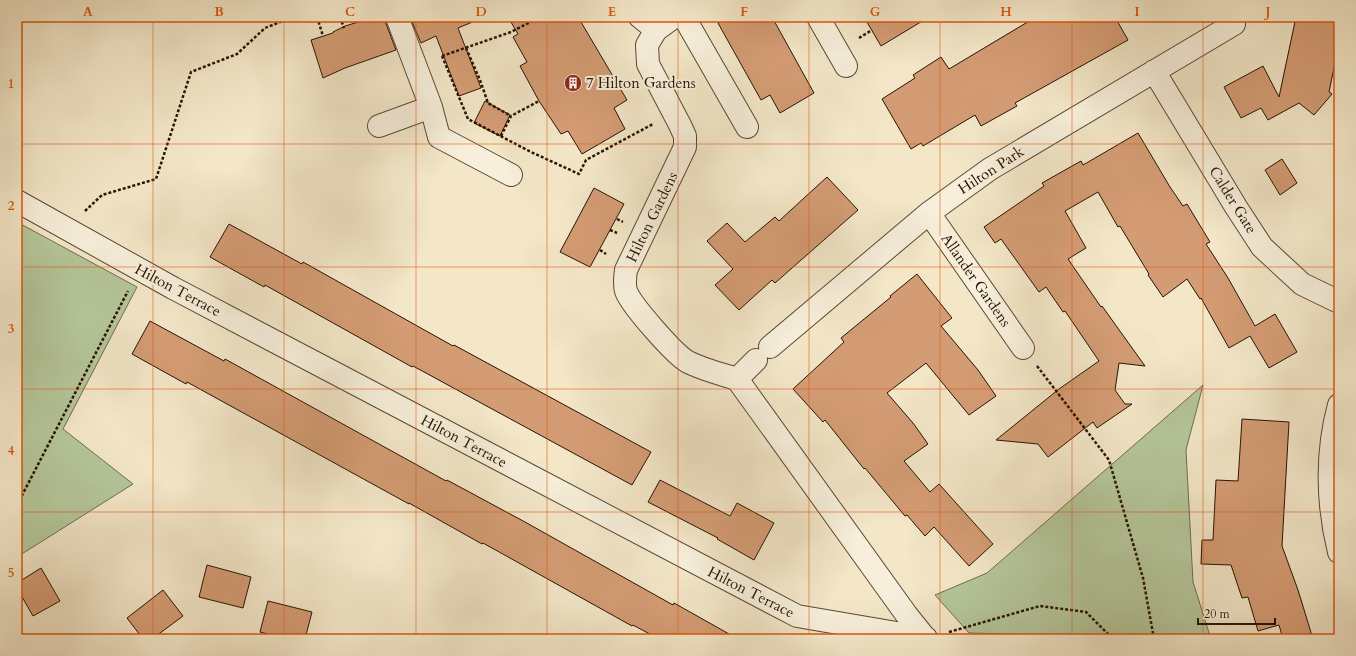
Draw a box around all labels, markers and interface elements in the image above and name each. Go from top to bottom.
text: A [83,3,93,21]
text: B [214,3,224,21]
text: C [345,3,355,21]
text: D [475,3,487,21]
text: E [608,3,616,21]
text: F [740,3,748,21]
text: G [870,3,881,21]
text: H [1000,3,1012,21]
text: I [1134,3,1140,21]
text: J [1264,3,1271,21]
building icon: 7 Hilton Gardens [563,73,583,93]
place label: 7 Hilton Gardens [586,73,696,93]
text: 1 [8,75,14,93]
street label: Hilton Park [954,141,1028,199]
street label: Calder Gate [1204,162,1262,238]
street label: Hilton Gardens [622,169,682,265]
text: 2 [8,197,15,215]
street label: Allander Gardens [936,229,1016,331]
street label: Hilton Terrace [131,259,225,321]
text: 3 [8,320,15,338]
street label: Hilton Terrace [417,410,511,472]
text: 4 [8,442,15,460]
street label: Hilton Terrace [704,562,798,623]
text: 5 [8,564,14,582]
scale bar [1198,600,1275,626]
text: 20 m [1204,606,1231,622]

